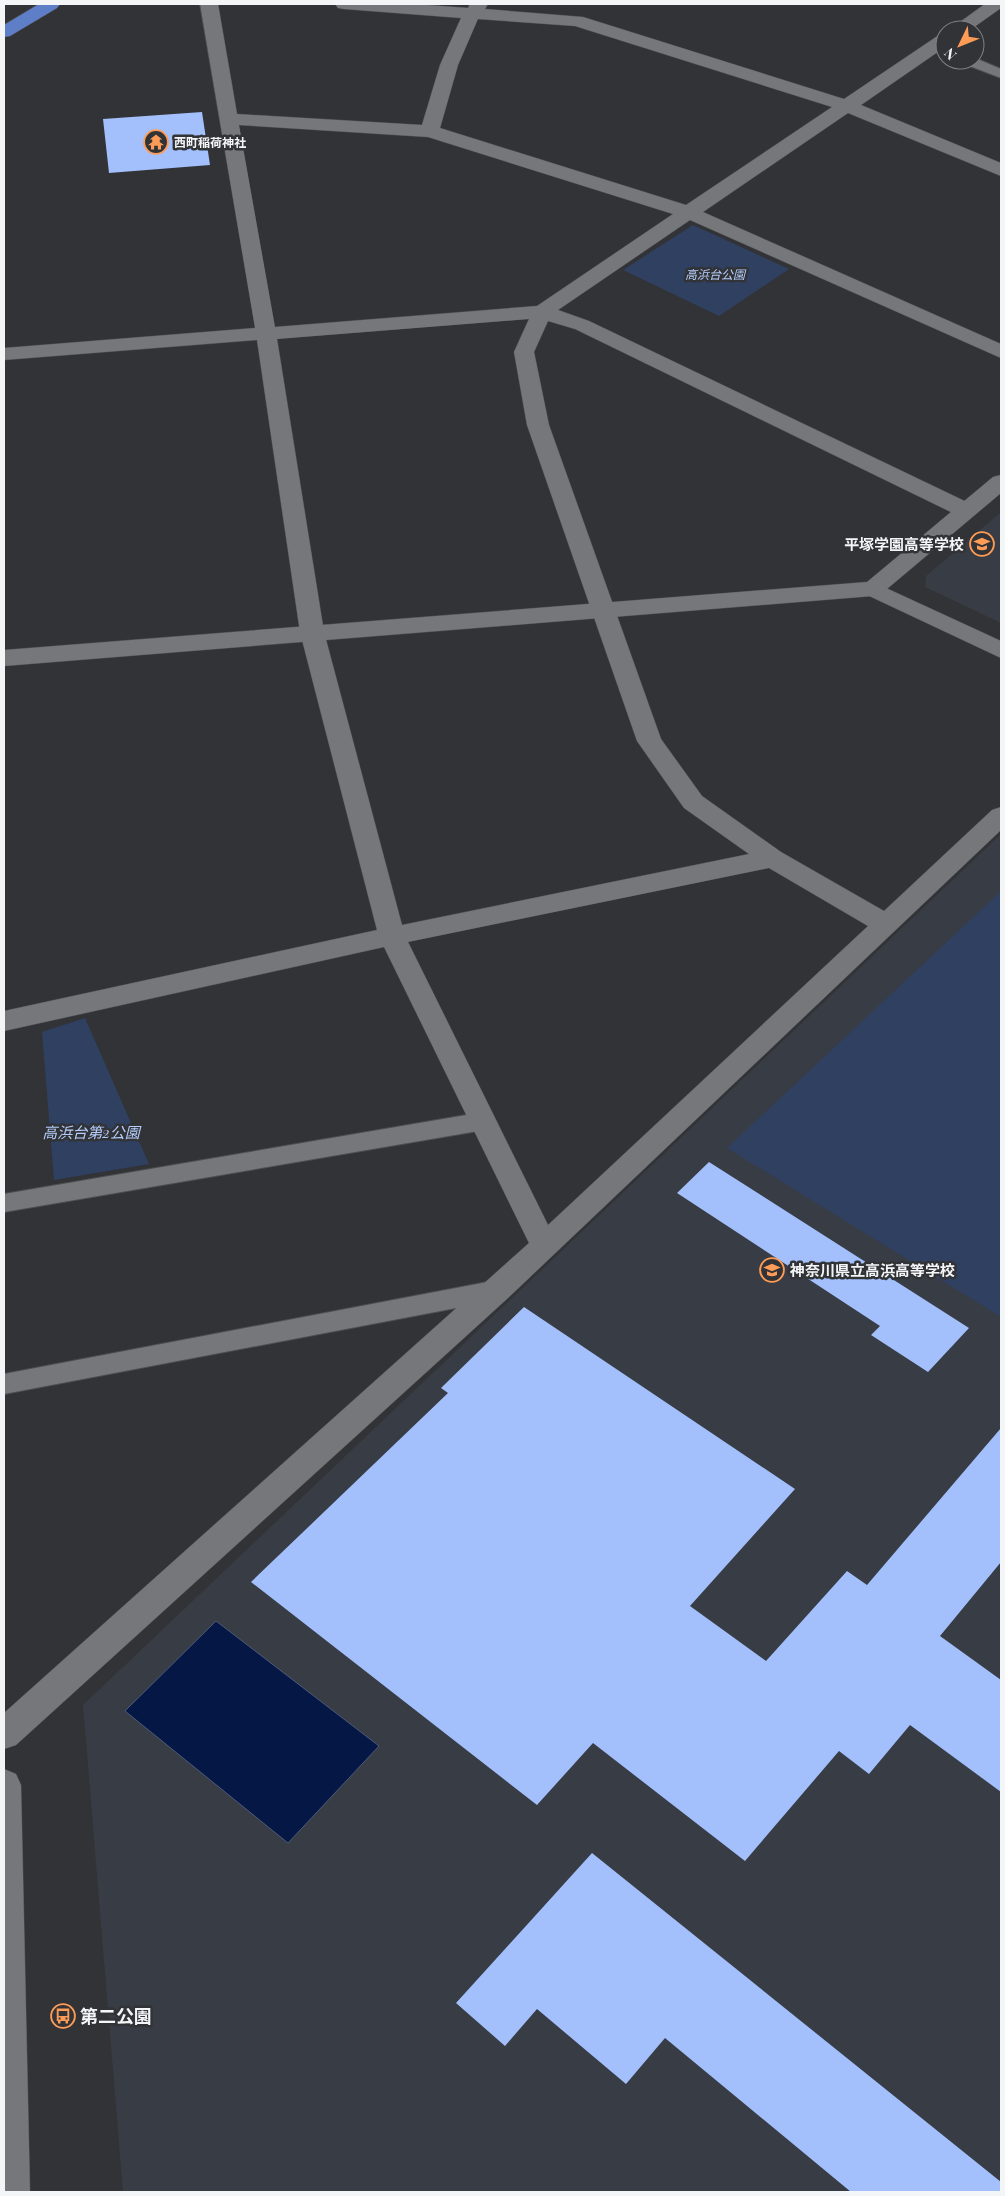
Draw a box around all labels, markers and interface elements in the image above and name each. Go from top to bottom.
north arrow [935,20,985,70]
text: N [940,44,961,64]
temple icon: 西町稲荷神社 [143,129,169,155]
place label: 西町稲荷神社 [174,134,246,150]
park label: 高浜台公園 [685,266,747,282]
school or university icon: 平塚学園高等学校 [969,531,995,557]
place label: 平塚学園高等学校 [844,534,964,554]
park label: 高浜台第2公園 [42,1122,142,1142]
school or university icon: 神奈川県立高浜高等学校 [759,1257,785,1283]
place label: 神奈川県立高浜高等学校 [789,1260,955,1280]
bus stop icon: 第二公園 [50,2003,76,2029]
place label: 第二公園 [80,2004,152,2028]

